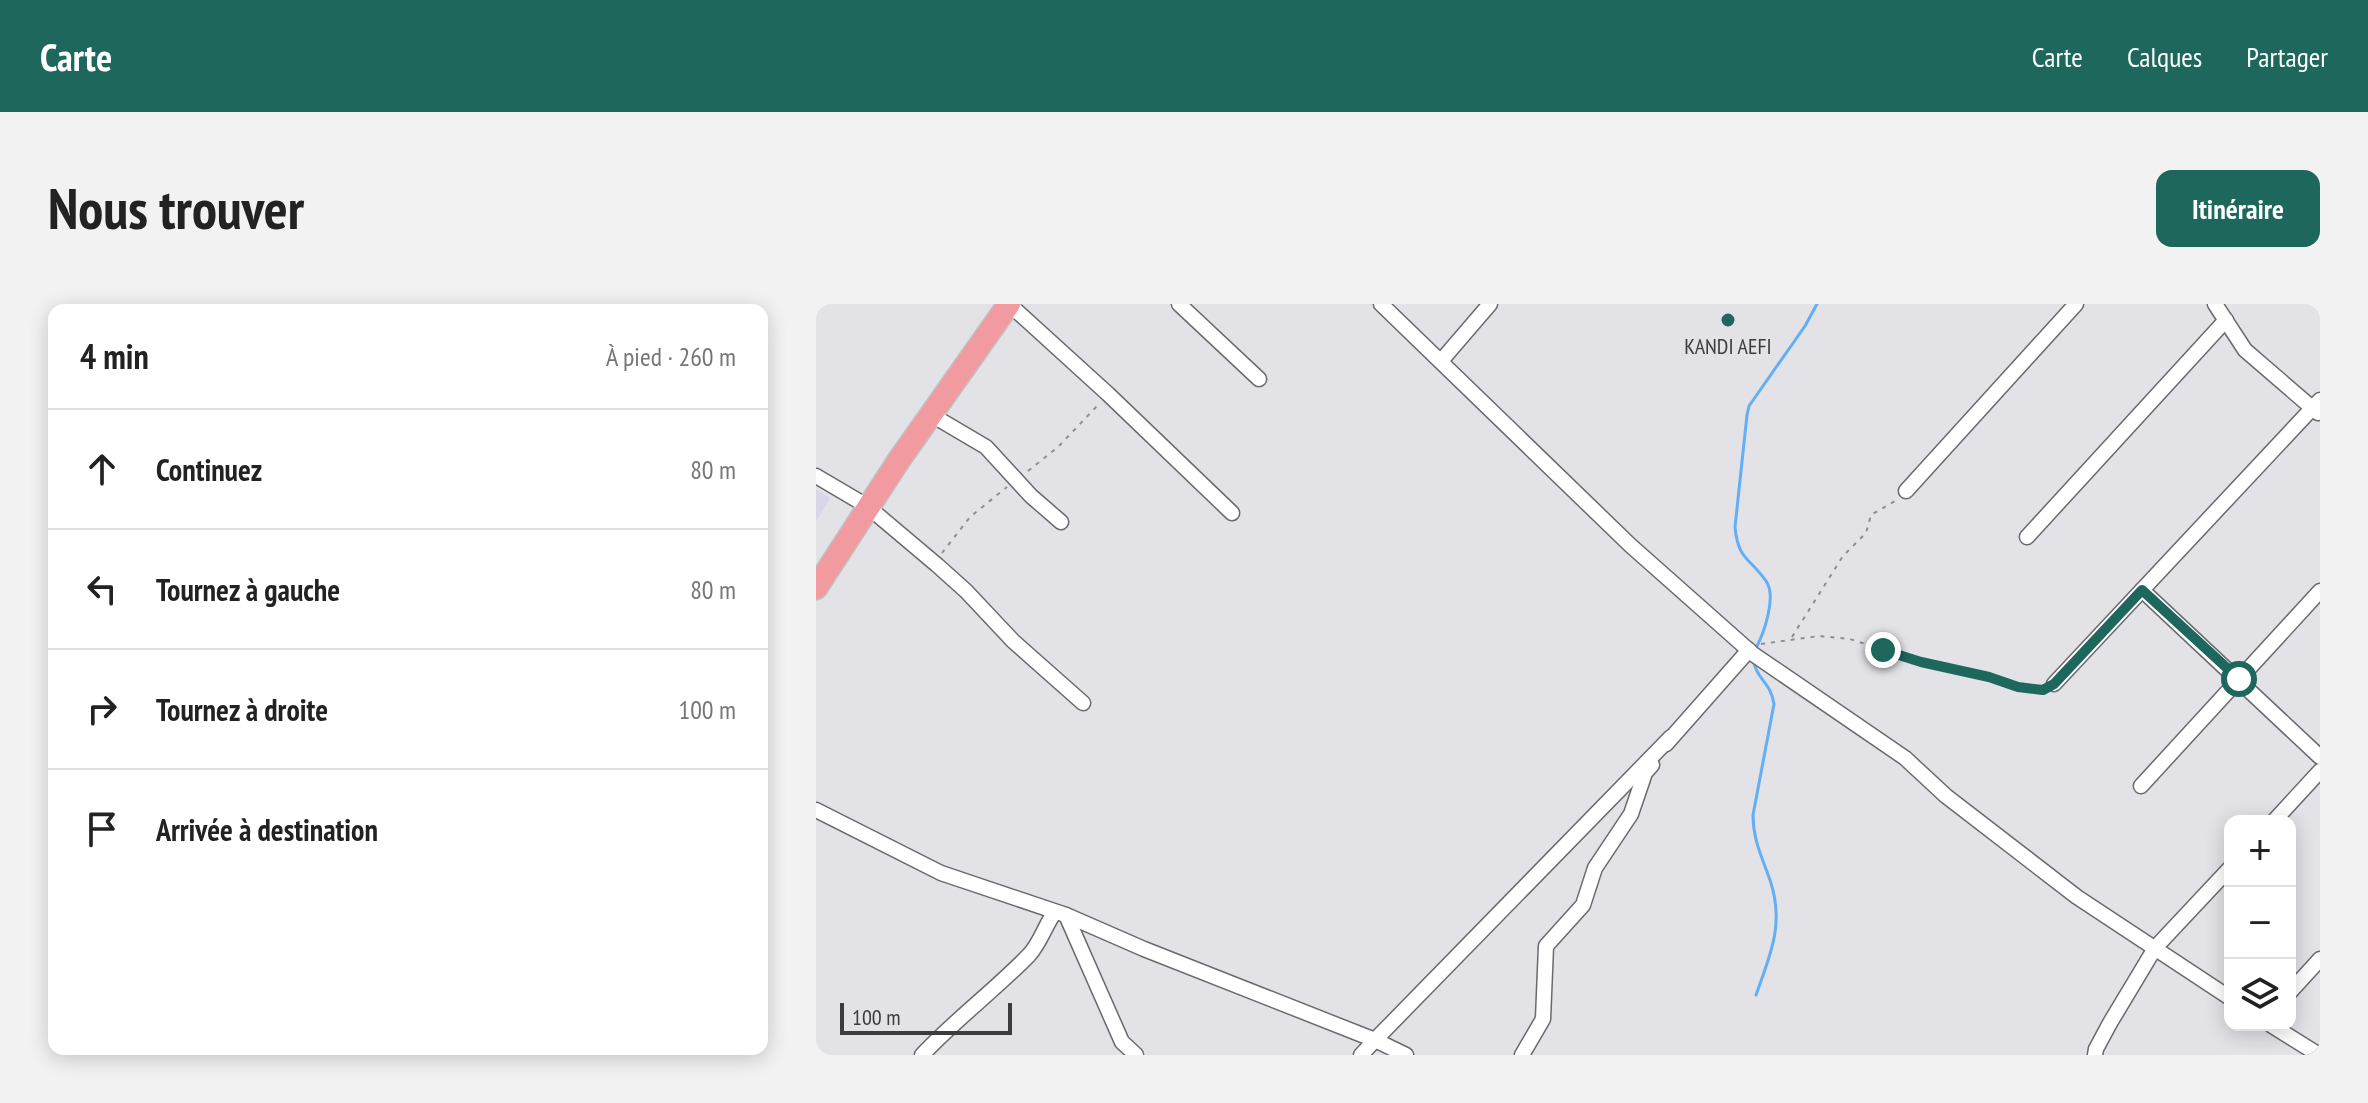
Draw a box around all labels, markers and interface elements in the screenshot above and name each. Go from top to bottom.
text: Carte [40,32,112,81]
text: Carte [2032,38,2083,75]
text: Calques [2127,38,2202,75]
text: Partager [2246,38,2328,75]
button: Itinéraire [2156,170,2320,247]
text: Nous trouver [48,172,304,244]
marker: KANDI AEFI [1719,311,1737,329]
place label: KANDI AEFI [1684,332,1772,360]
text: 4 min [80,334,149,378]
text: À pied · 260 m [606,340,736,373]
icon: ahead [80,447,124,491]
text: Continuez [156,450,262,489]
text: 80 m [690,453,736,486]
icon: left [80,567,124,611]
text: Tournez à gauche [156,570,340,609]
text: 80 m [690,573,736,606]
route end [1865,632,1901,668]
route start [2221,661,2257,697]
icon: right [80,687,124,731]
text: Tournez à droite [156,690,328,729]
text: 100 m [678,693,736,726]
icon: arrive [80,807,124,851]
text: Arrivée à destination [156,810,378,849]
map controls [2224,815,2296,1031]
button: + [2224,815,2296,887]
button: − [2224,887,2296,959]
button: layers [2224,959,2296,1031]
scale bar [840,999,1012,1035]
text: 100 m [852,1003,901,1031]

